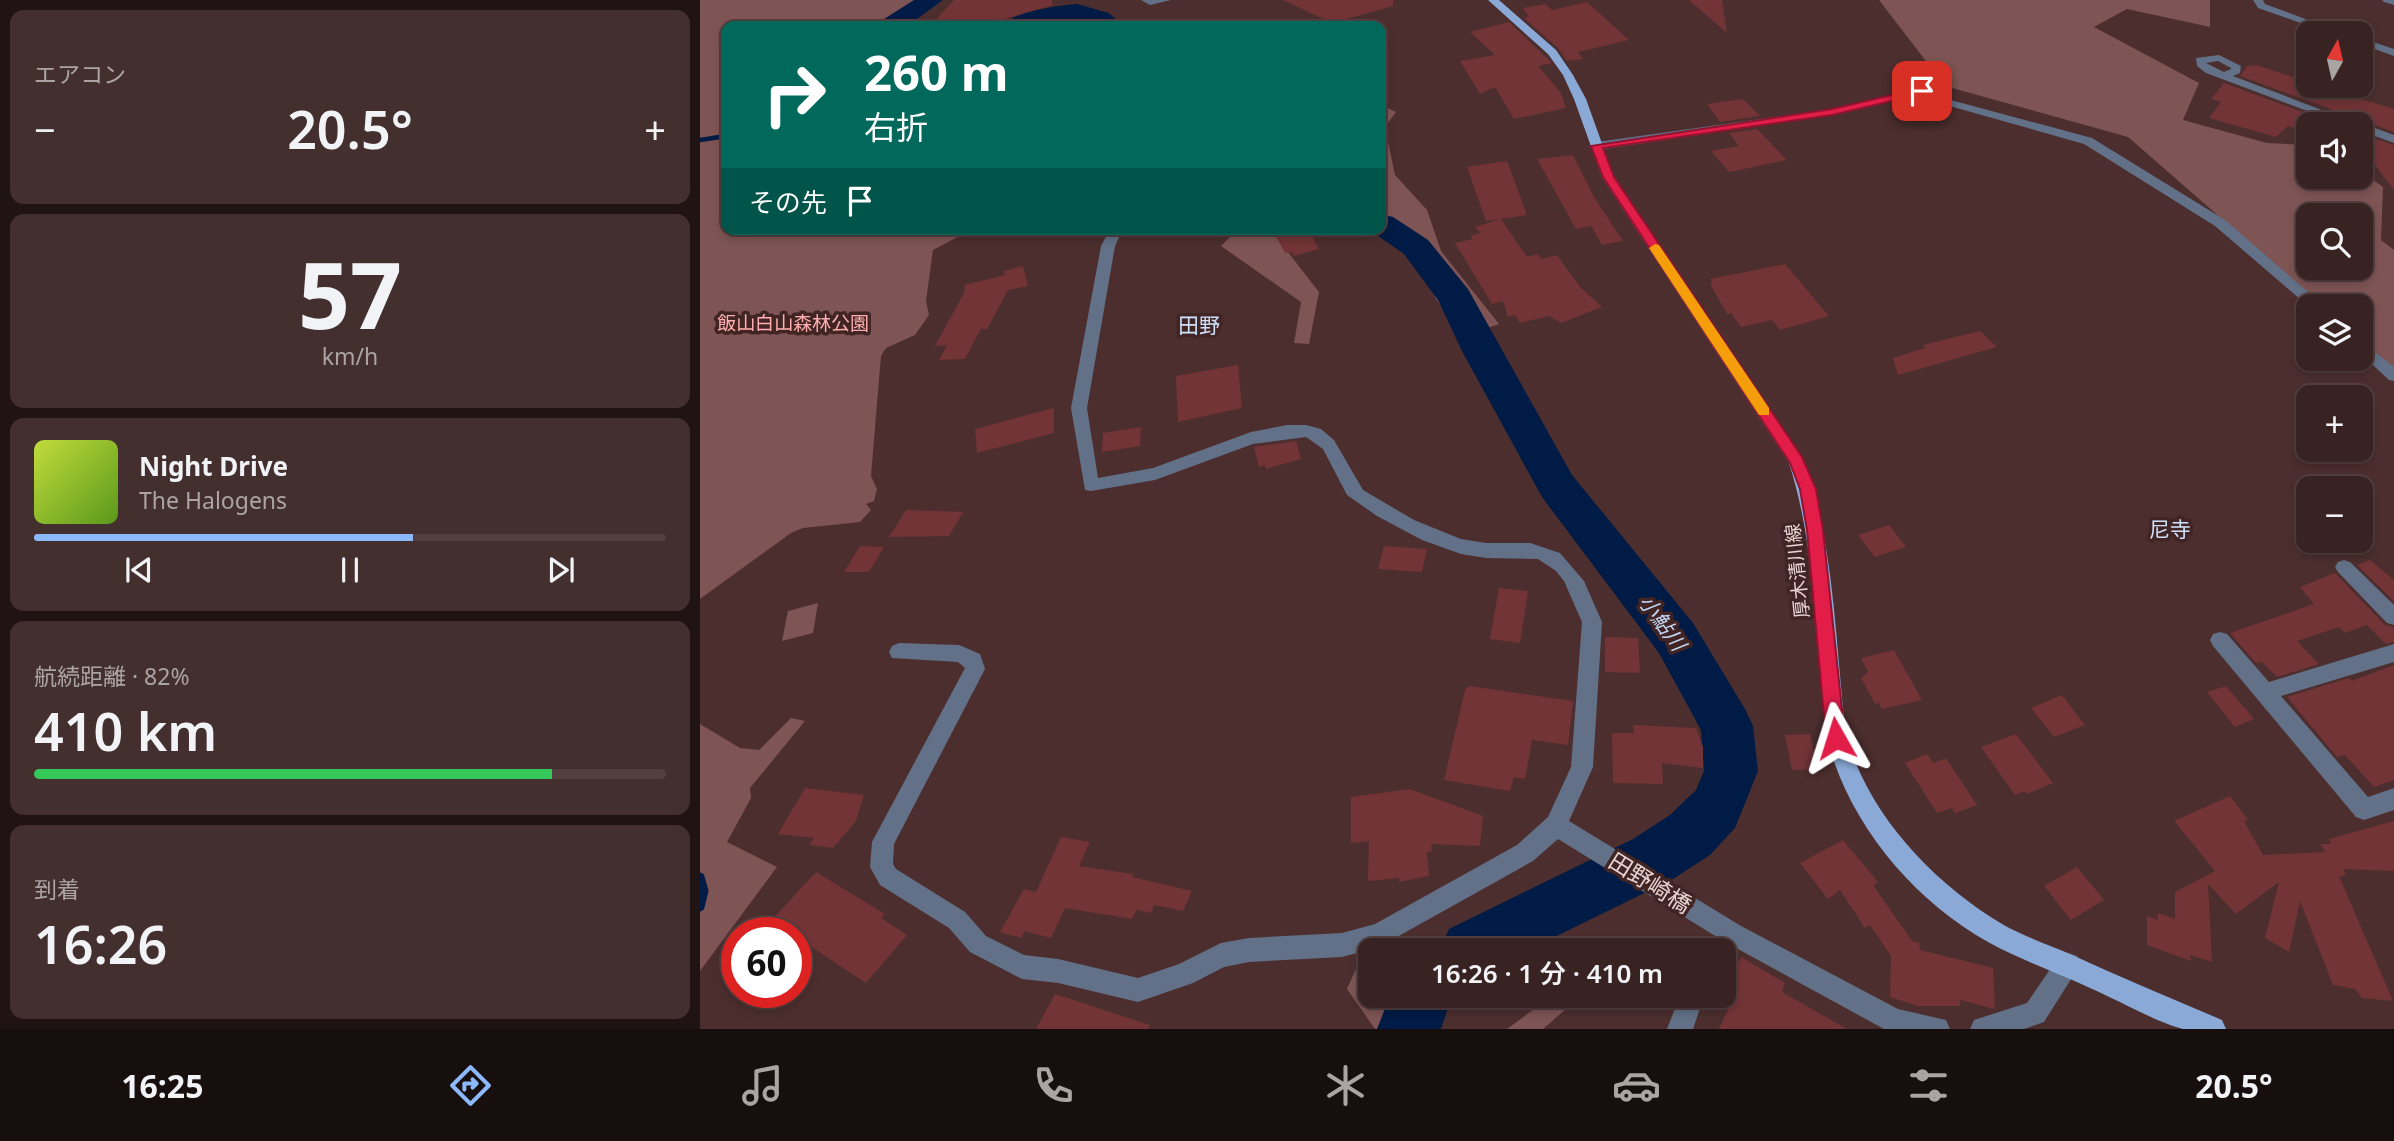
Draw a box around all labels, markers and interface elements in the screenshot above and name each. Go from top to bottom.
north arrow [2296,21,2373,98]
map controls [2296,21,2373,553]
text: 260 m [864,39,1009,105]
icon: right [749,49,840,140]
text: エアコン [34,58,126,90]
pin [1892,61,1952,121]
icon: arrive [1903,72,1941,110]
text: 20.5° [287,93,413,164]
text: − [34,103,56,155]
text: + [644,103,666,155]
text: 右折 [864,105,928,148]
button: sound [2296,112,2373,189]
icon: arrive [841,182,879,220]
text: その先 [749,184,827,220]
button: search [2296,203,2373,280]
text: 57 [298,232,402,356]
button: layers [2296,294,2373,371]
park label: 飯山白山森林公園 [717,310,869,336]
district label: 田野 [1178,311,1220,339]
text: km/h [322,340,378,372]
button: + [2296,385,2373,462]
text: Night Drive [139,448,288,484]
button: − [2296,476,2373,553]
text: The Halogens [139,484,287,516]
district label: 尼寺 [2149,515,2191,543]
street label: 厚木清川線 [1779,522,1815,620]
icon: previous [120,551,158,589]
icon: pause [331,551,369,589]
icon: next [542,551,580,589]
water label: 小鮎川 [1633,589,1694,658]
text: 航続距離 · 82% [34,660,190,692]
text: 410 km [34,695,217,766]
position arrow [1799,701,1873,775]
street label: 田野崎橋 [1603,844,1698,920]
text: 到着 [34,873,80,905]
text: 16:26 [34,908,167,979]
speed limit sign: 60 [721,917,812,1008]
text: 16:26 · 1 分 · 410 m [1431,955,1663,991]
icon: directions [446,1061,495,1110]
icon: music [738,1061,787,1110]
icon: phone [1029,1061,1078,1110]
icon: climate [1321,1061,1370,1110]
icon: car [1612,1061,1661,1110]
icon: filters [1904,1061,1953,1110]
text: 16:25 [121,1064,203,1107]
text: 20.5° [2195,1064,2273,1107]

